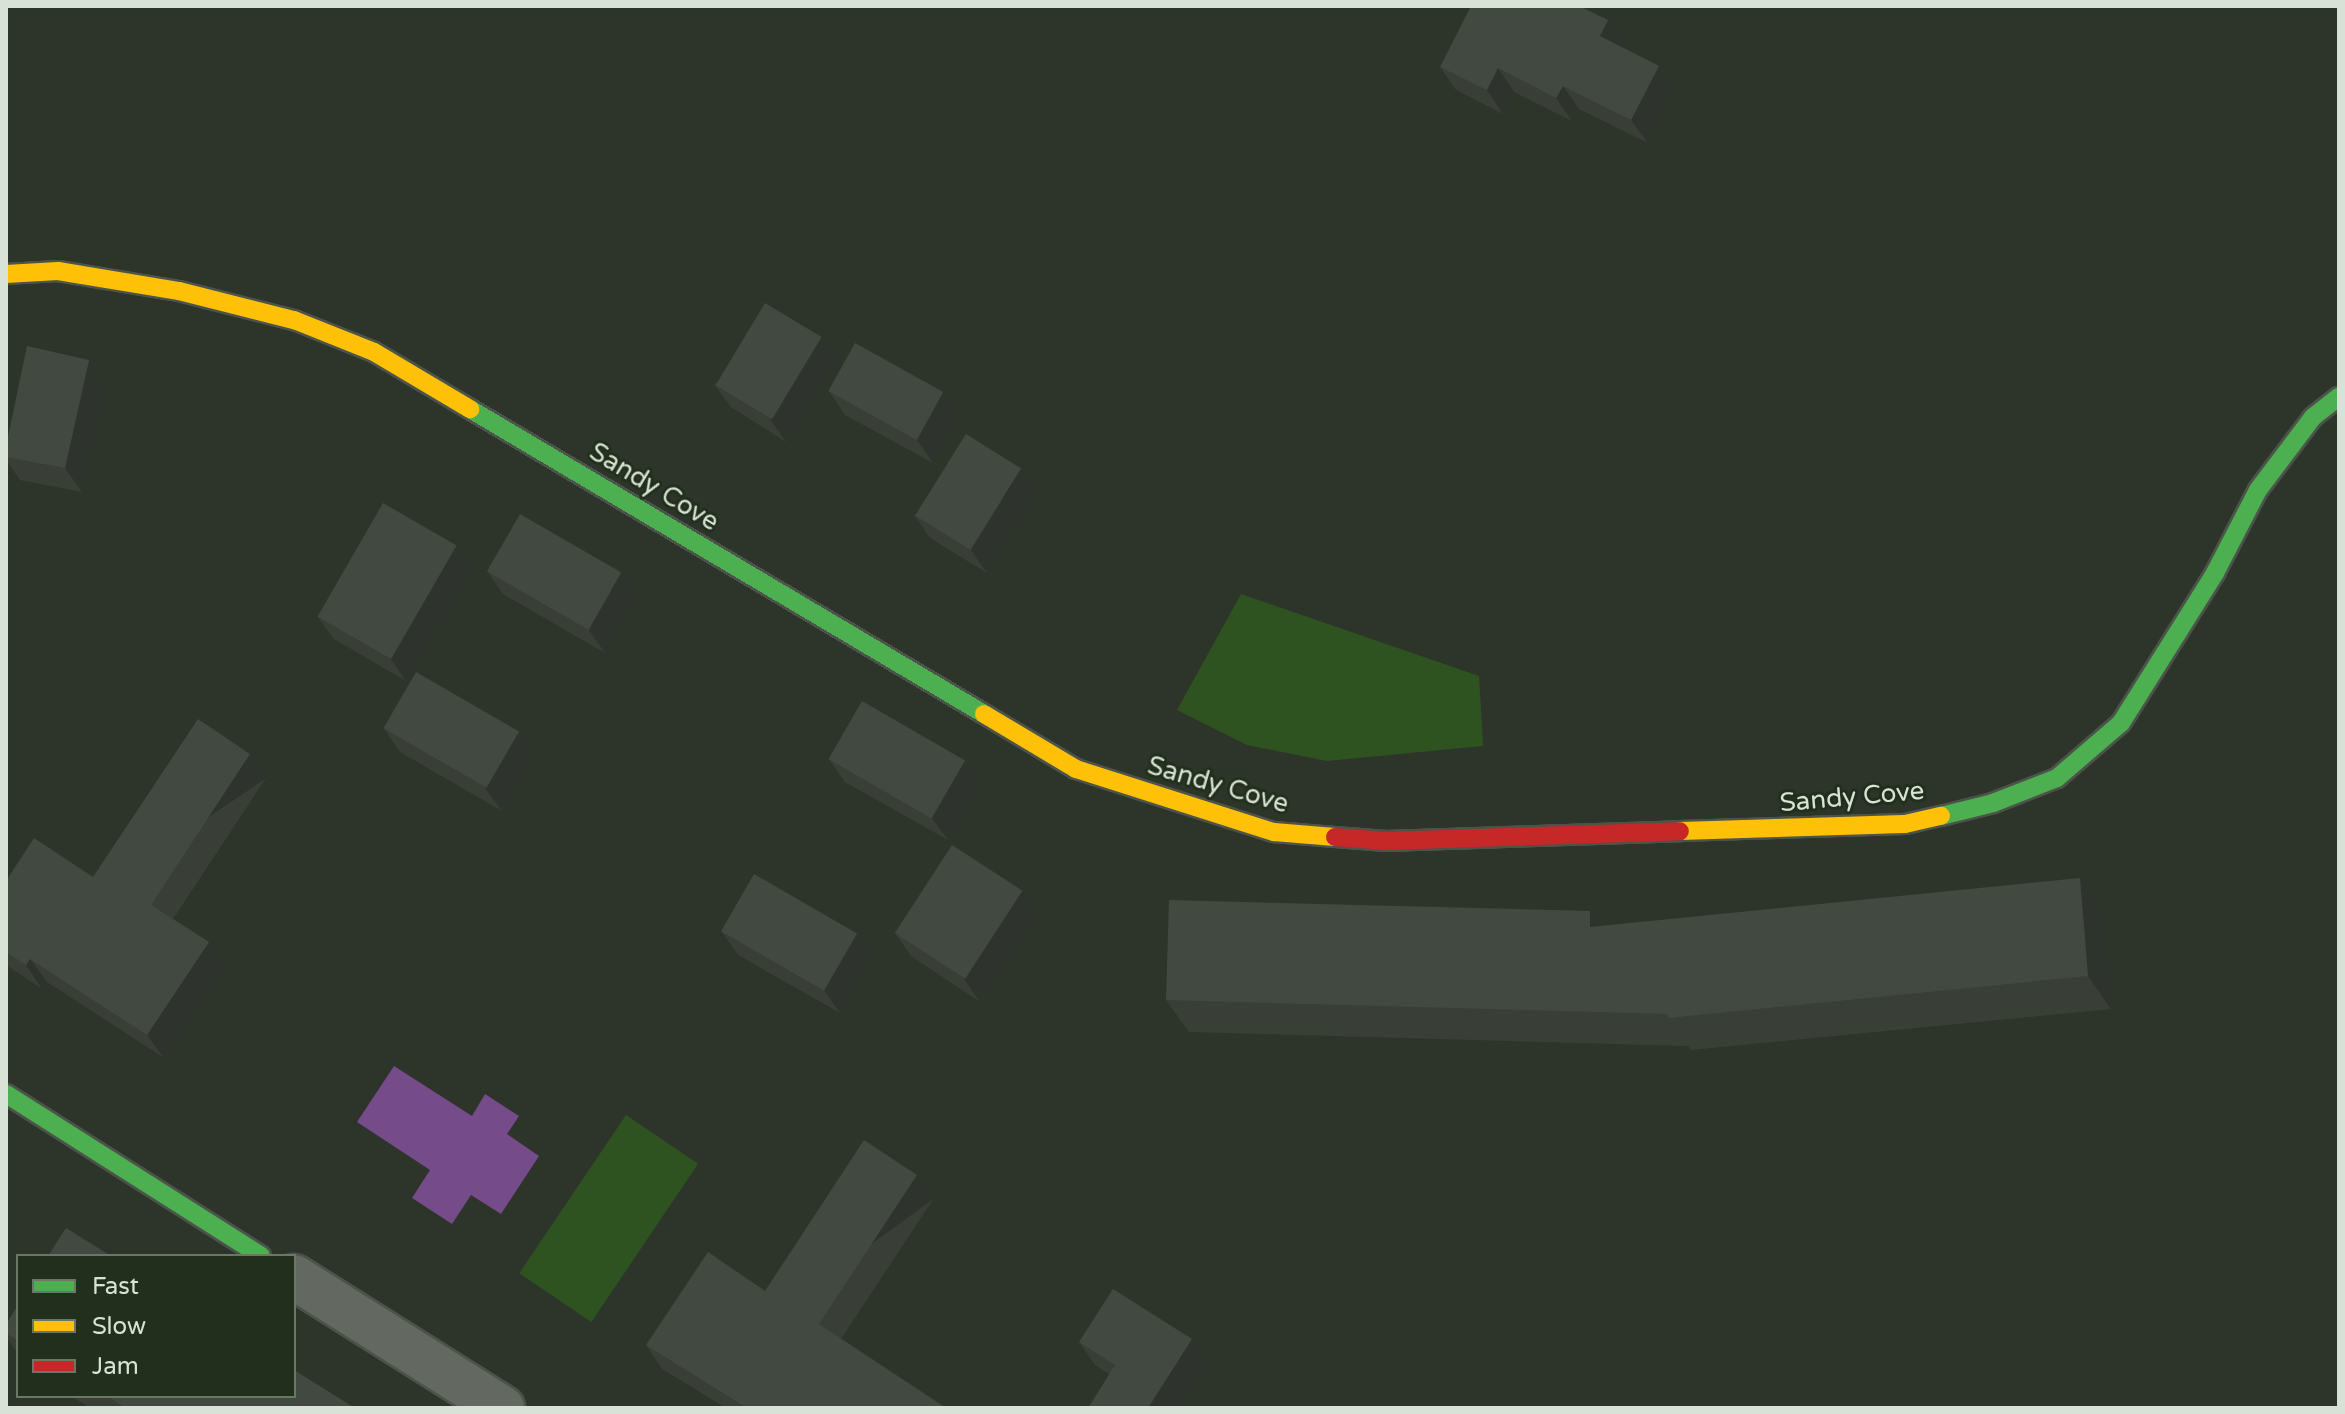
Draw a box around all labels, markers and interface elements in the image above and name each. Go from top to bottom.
street label: Sandy Cove [584,436,724,538]
street label: Sandy Cove [1144,750,1292,820]
street label: Sandy Cove [1778,775,1926,819]
legend [16,1254,296,1398]
text: Fast [92,1272,139,1301]
text: Slow [92,1312,146,1341]
text: Jam [92,1352,139,1381]

